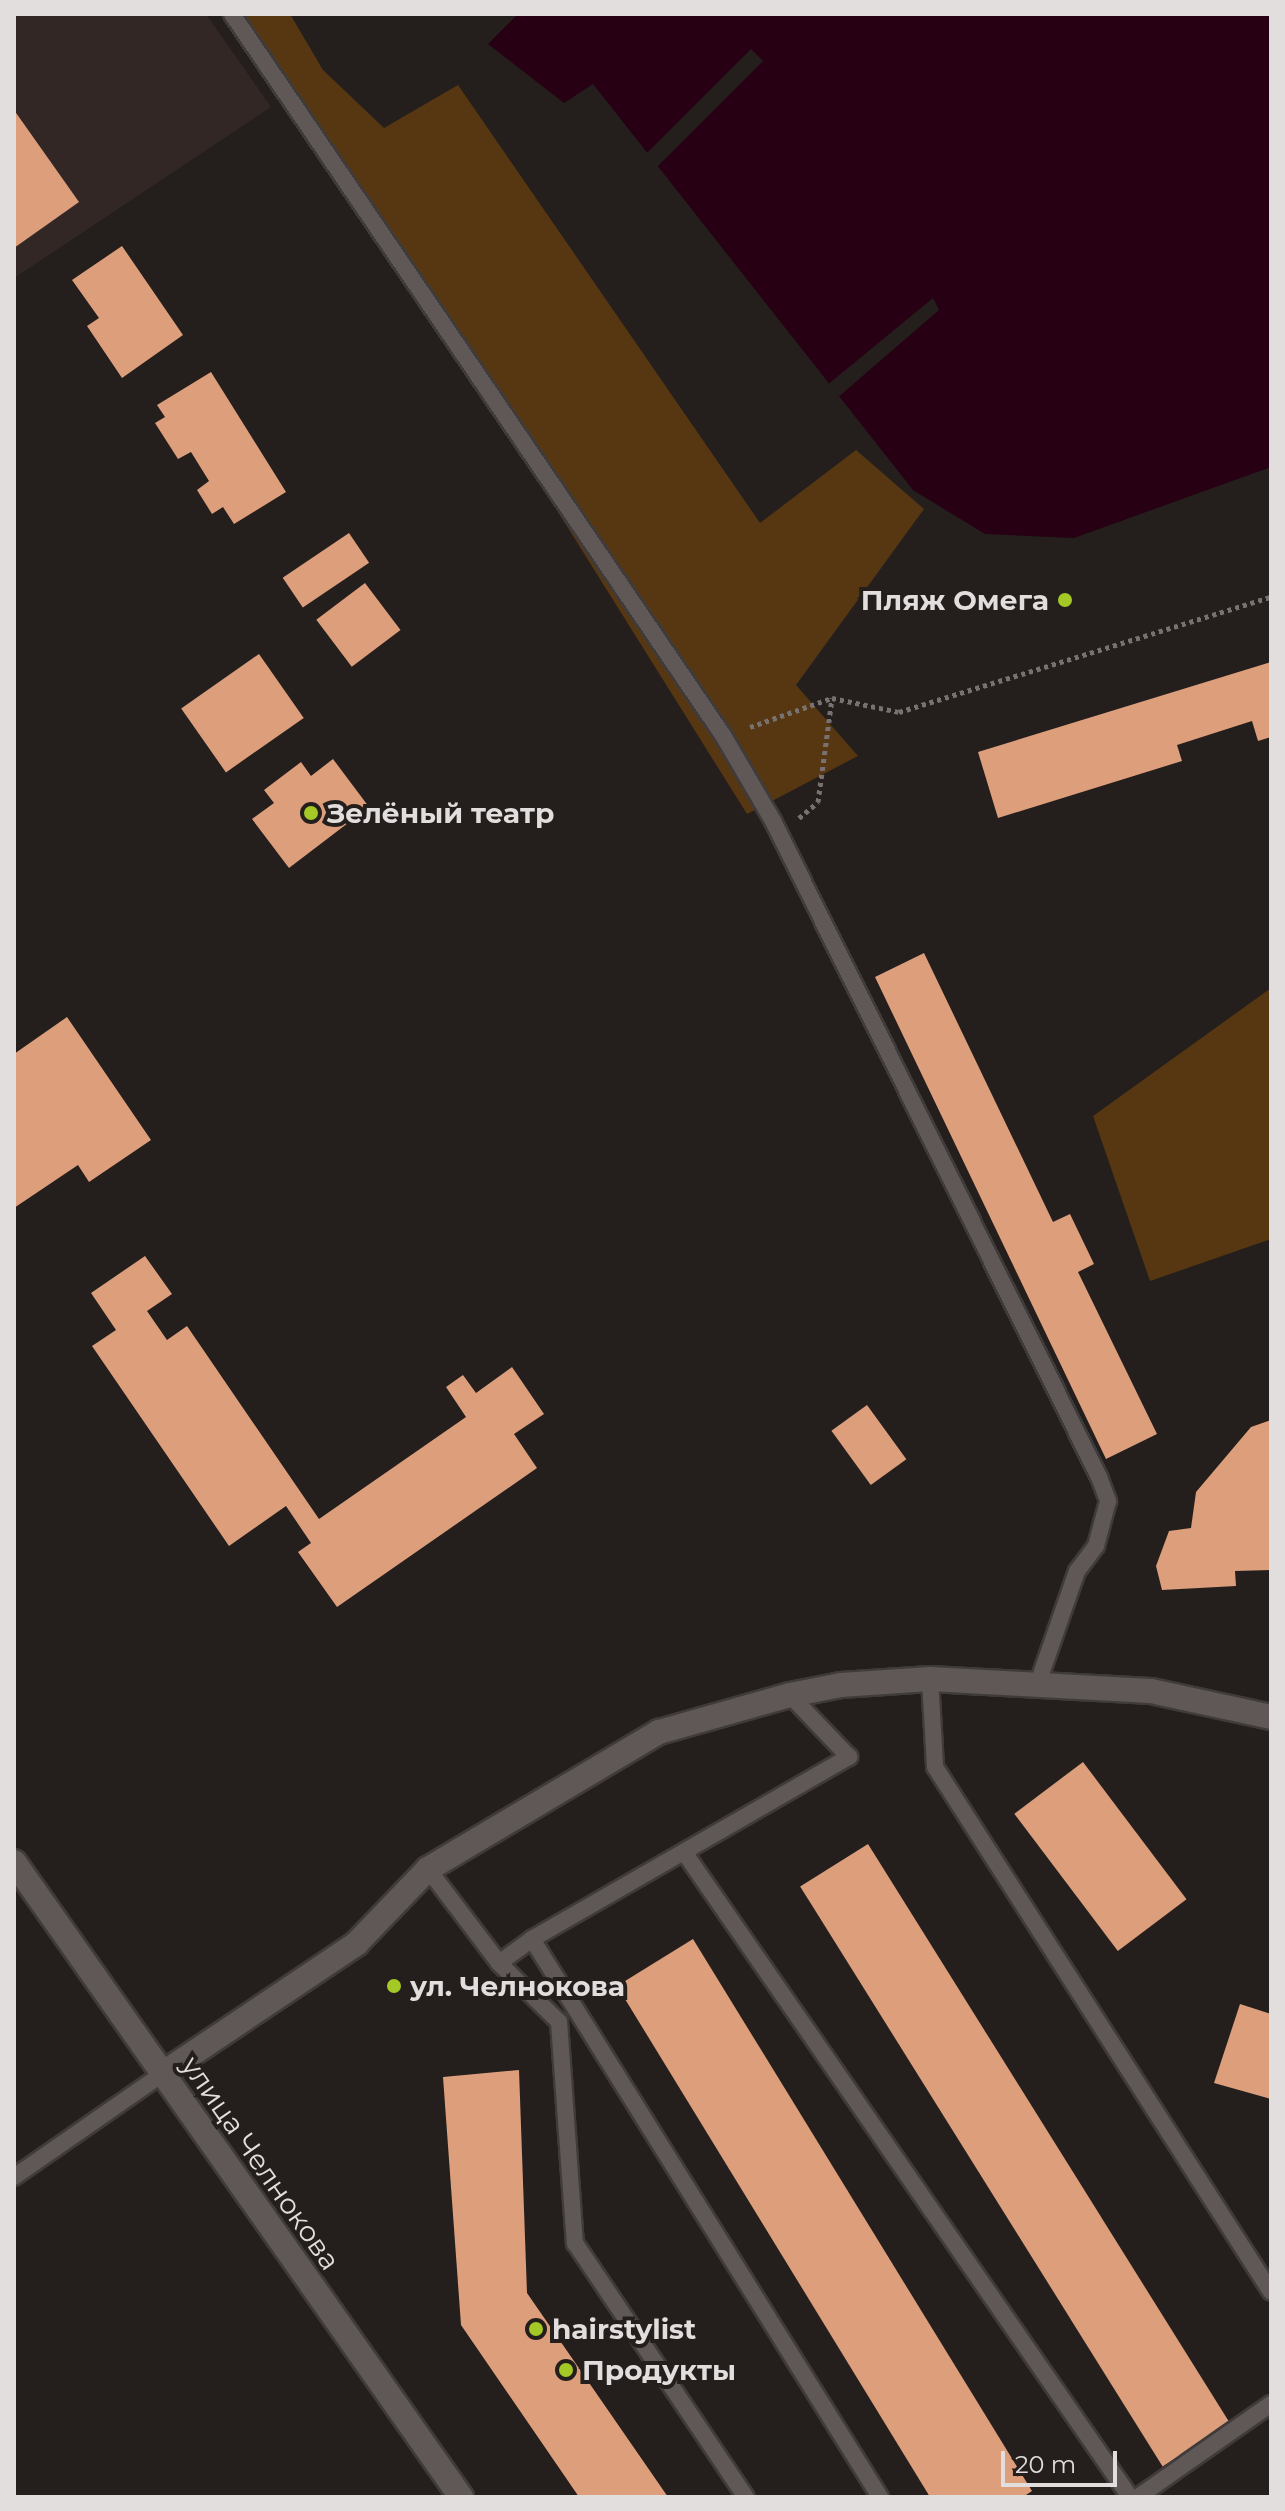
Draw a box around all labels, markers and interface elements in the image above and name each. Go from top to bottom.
place label: Пляж Омега [861,583,1049,617]
marker: Пляж Омега [1056,591,1074,609]
place label: Зелёный театр [327,796,554,830]
marker: Зелёный театр [302,804,320,822]
place label: ул. Челнокова [410,1969,625,2003]
marker: ул. Челнокова [385,1977,403,1995]
street label: улица Челнокова [175,2050,347,2276]
place label: hairstylist [552,2312,696,2346]
marker: hairstylist [527,2320,545,2338]
place label: Продукты [582,2353,736,2387]
marker: Продукты [557,2361,575,2379]
scale bar [1005,2435,1121,2485]
text: 20 m [1015,2450,1076,2479]

